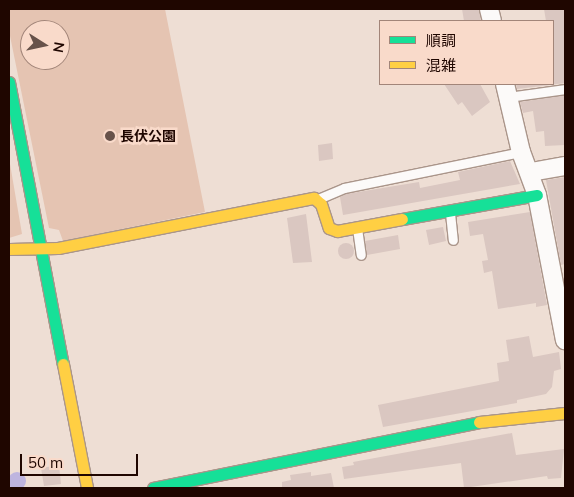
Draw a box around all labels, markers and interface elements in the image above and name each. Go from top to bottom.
north arrow [20,20,70,70]
legend [379,20,554,85]
text: 順調 [426,31,456,50]
text: N [49,41,69,54]
text: 混雑 [426,56,456,75]
place label: 長伏公園 [120,128,176,144]
marker: 長伏公園 [104,130,116,142]
scale bar [22,444,140,476]
text: 50 m [28,453,63,472]

